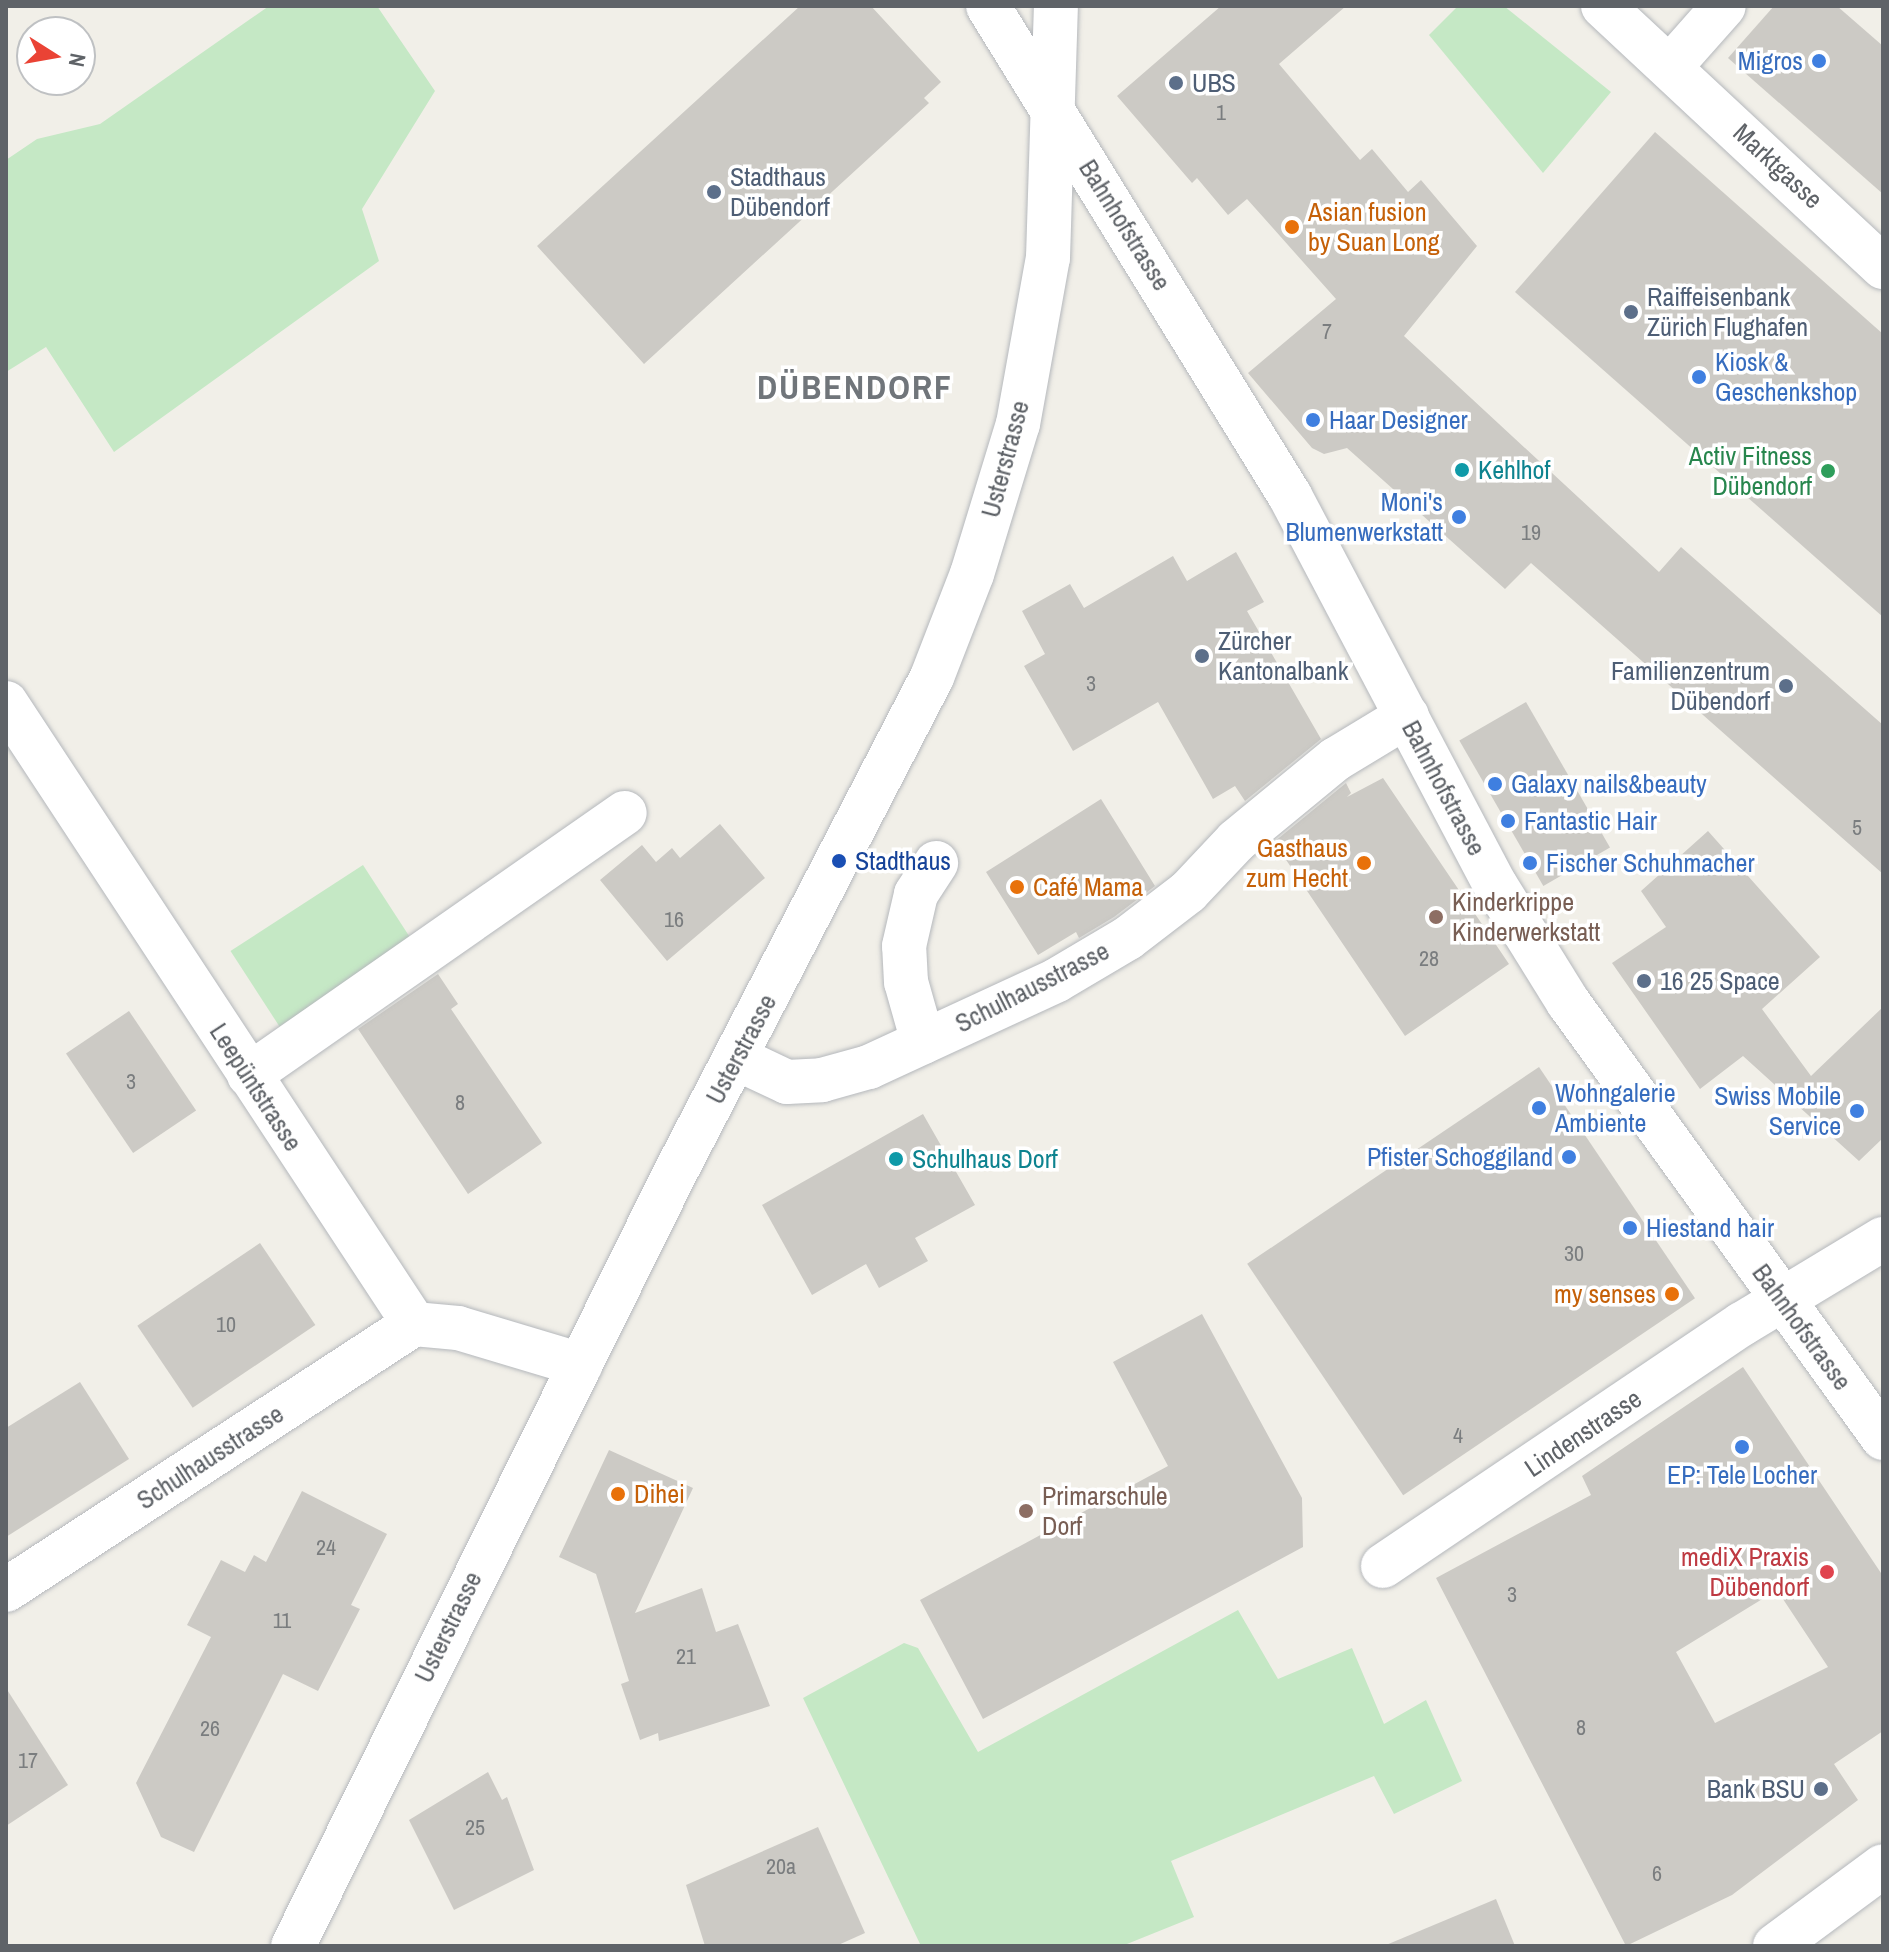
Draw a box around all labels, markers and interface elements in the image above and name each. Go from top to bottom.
north arrow [16,16,96,96]
place label: Migros [1738,45,1803,77]
text: N [62,51,94,69]
marker: Migros [1810,52,1828,70]
place label: UBS [1192,67,1236,99]
marker: UBS [1167,74,1185,92]
house number: 1 [1216,100,1226,126]
street label: Marktgasse [1727,117,1829,215]
street label: Bahnhofstrasse [1073,154,1177,296]
place label: Stadthaus Dübendorf [730,161,830,222]
marker: Stadthaus Dübendorf [705,183,723,201]
place label: Asian fusion by Suan Long [1308,196,1440,258]
marker: Asian fusion by Suan Long [1283,218,1301,236]
place label: Raiffeisenbank Zürich Flughafen [1647,281,1808,342]
marker: Raiffeisenbank Zürich Flughafen [1622,303,1640,321]
house number: 7 [1322,319,1332,345]
place label: Kiosk & Geschenkshop [1715,346,1857,408]
district label: DÜBENDORF [757,368,953,408]
marker: Kiosk & Geschenkshop [1690,368,1708,386]
street label: Usterstrasse [974,397,1036,521]
place label: Haar Designer [1329,404,1468,436]
marker: Haar Designer [1304,411,1322,429]
place label: Activ Fitness Dübendorf [1689,440,1812,502]
place label: Kehlhof [1478,454,1550,486]
marker: Kehlhof [1453,461,1471,479]
marker: Activ Fitness Dübendorf [1819,462,1837,480]
place label: Moni's Blumenwerkstatt [1285,486,1443,548]
marker: Moni's Blumenwerkstatt [1450,508,1468,526]
house number: 19 [1521,520,1541,546]
place label: Zürcher Kantonalbank [1218,625,1348,686]
marker: Zürcher Kantonalbank [1193,647,1211,665]
place label: Familienzentrum Dübendorf [1611,655,1770,716]
house number: 3 [1086,671,1096,697]
marker: Familienzentrum Dübendorf [1777,677,1795,695]
street label: Bahnhofstrasse [1395,715,1493,861]
place label: Galaxy nails&beauty [1511,768,1707,800]
marker: Galaxy nails&beauty [1486,775,1504,793]
place label: Fantastic Hair [1524,805,1657,837]
marker: Fantastic Hair [1499,812,1517,830]
house number: 5 [1852,815,1862,841]
place label: Gasthaus zum Hecht [1246,832,1348,894]
place label: Stadthaus [855,845,951,877]
place label: Fischer Schuhmacher [1546,847,1755,879]
marker: Stadthaus [830,852,848,870]
marker: Gasthaus zum Hecht [1355,854,1373,872]
marker: Fischer Schuhmacher [1521,854,1539,872]
place label: Café Mama [1033,871,1143,903]
marker: Café Mama [1008,878,1026,896]
place label: Kinderkrippe Kinderwerkstatt [1452,886,1600,948]
house number: 16 [664,907,684,933]
marker: Kinderkrippe Kinderwerkstatt [1427,908,1445,926]
street label: Schulhausstrasse [950,935,1114,1039]
house number: 28 [1419,946,1439,972]
place label: 16 25 Space [1660,965,1780,997]
marker: 16 25 Space [1635,972,1653,990]
street label: Usterstrasse [699,989,783,1109]
street label: Leepüntstrasse [203,1017,309,1157]
house number: 3 [126,1069,136,1095]
place label: Wohngalerie Ambiente [1555,1077,1676,1138]
place label: Swiss Mobile Service [1714,1080,1841,1142]
house number: 8 [455,1090,465,1116]
marker: Wohngalerie Ambiente [1530,1099,1548,1117]
marker: Swiss Mobile Service [1848,1102,1866,1120]
place label: Pfister Schoggiland [1367,1141,1553,1173]
place label: Schulhaus Dorf [912,1143,1058,1175]
marker: Pfister Schoggiland [1560,1148,1578,1166]
marker: Schulhaus Dorf [887,1150,905,1168]
place label: Hiestand hair [1646,1212,1774,1244]
marker: Hiestand hair [1621,1219,1639,1237]
house number: 30 [1564,1241,1584,1267]
street label: Bahnhofstrasse [1746,1258,1858,1396]
place label: my senses [1554,1278,1656,1310]
marker: my senses [1663,1285,1681,1303]
house number: 10 [216,1312,236,1338]
street label: Lindenstrasse [1519,1383,1647,1483]
street label: Schulhausstrasse [131,1398,289,1516]
house number: 4 [1453,1423,1463,1449]
marker: EP: Tele Locher [1733,1438,1751,1456]
place label: EP: Tele Locher [1667,1459,1817,1491]
place label: Dihei [634,1478,685,1510]
place label: Primarschule Dorf [1042,1480,1168,1542]
marker: Dihei [609,1485,627,1503]
marker: Primarschule Dorf [1017,1502,1035,1520]
house number: 24 [316,1535,336,1561]
place label: mediX Praxis Dübendorf [1681,1541,1809,1602]
marker: mediX Praxis Dübendorf [1816,1561,1838,1583]
street label: Usterstrasse [408,1566,488,1688]
house number: 3 [1507,1582,1517,1608]
house number: 11 [273,1608,291,1634]
house number: 21 [676,1644,696,1670]
house number: 8 [1576,1715,1586,1741]
house number: 26 [200,1716,220,1742]
house number: 17 [18,1748,38,1774]
place label: Bank BSU [1707,1773,1805,1805]
marker: Bank BSU [1812,1780,1830,1798]
house number: 25 [465,1815,485,1841]
house number: 20a [766,1854,796,1880]
house number: 6 [1652,1861,1662,1887]

